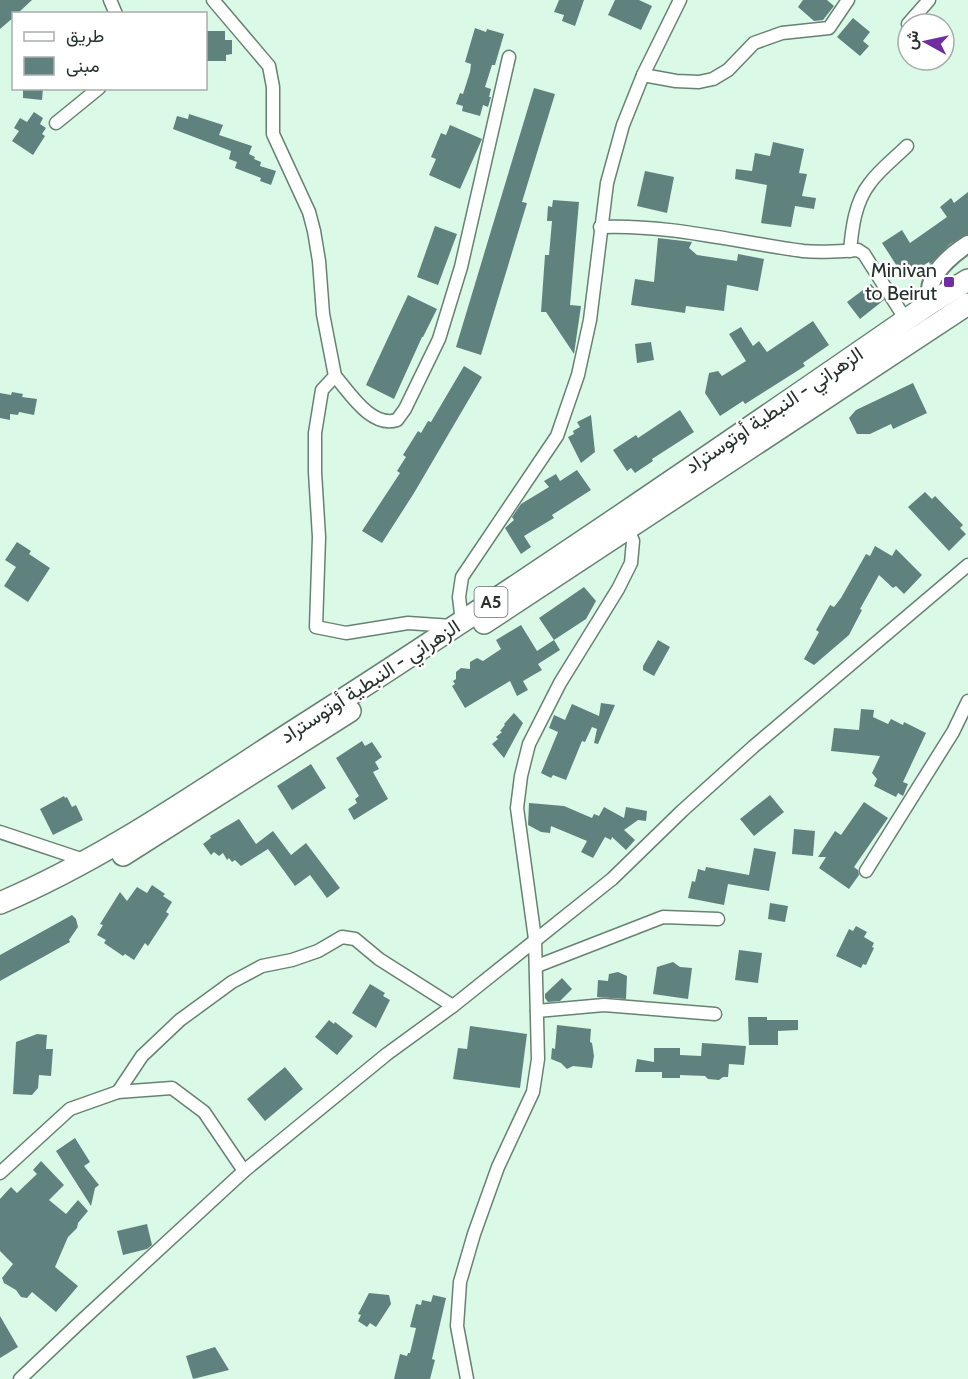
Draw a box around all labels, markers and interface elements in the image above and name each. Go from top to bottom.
legend [12,12,207,90]
north arrow [896,12,956,72]
text: طريق [66,25,104,47]
text: ش [901,29,922,51]
text: مبنى [66,55,100,77]
place label: Minivan to Beirut [865,258,937,305]
marker: Minivan to Beirut [942,275,956,289]
street label: الزهراني - النبطية أوتوستراد [680,342,870,483]
road number: A5 [474,587,508,617]
street label: الزهراني - النبطية أوتوستراد [276,614,467,752]

